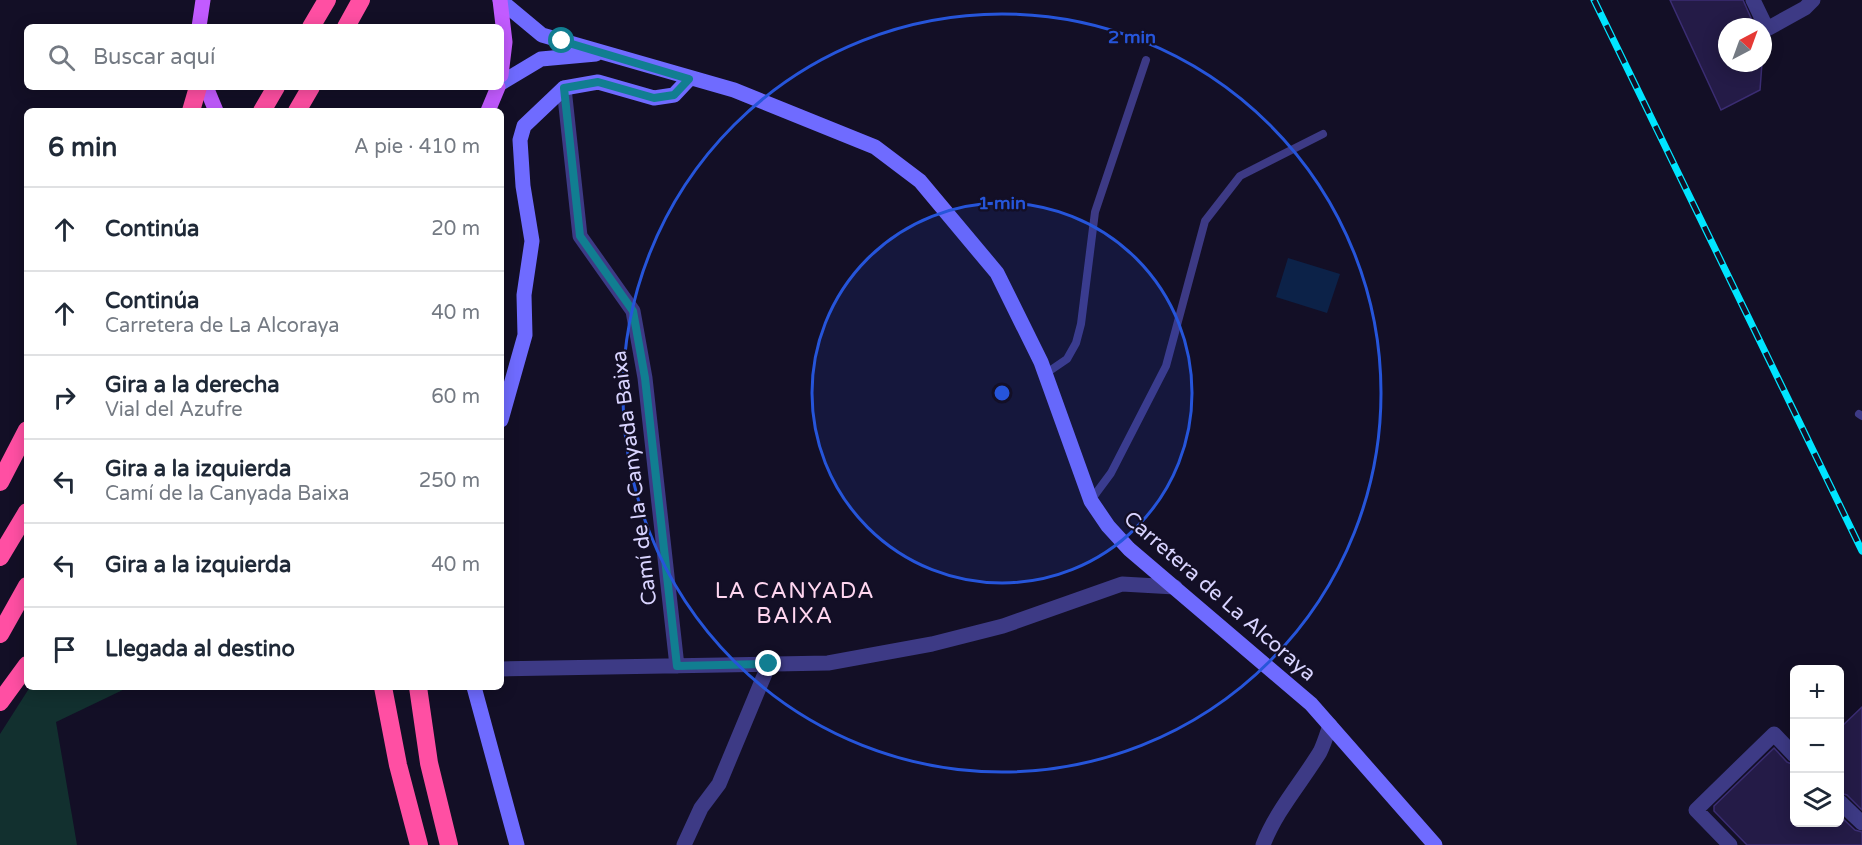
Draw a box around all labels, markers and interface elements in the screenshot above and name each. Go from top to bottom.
north arrow [1718,18,1772,72]
search box [24,24,504,90]
text: 2 min [1108,26,1156,48]
route start [548,27,574,53]
icon: search [45,41,78,74]
text: Buscar aquí [93,44,215,70]
text: 6 min [48,132,117,163]
text: A pie · 410 m [354,135,480,159]
text: 1 min [978,192,1026,214]
icon: ahead [48,213,81,246]
text: Continúa [105,216,199,242]
text: 20 m [431,217,480,241]
text: Continúa [105,288,199,314]
icon: ahead [48,297,81,330]
text: 40 m [431,301,480,325]
text: Carretera de La Alcoraya [105,314,340,338]
street label: Camí de la Canyada Baixa [606,349,663,607]
text: Gira a la derecha [105,372,280,398]
icon: right [48,381,81,414]
centre of rings [992,383,1012,403]
text: 60 m [431,385,480,409]
text: Vial del Azufre [105,398,243,422]
text: Gira a la izquierda [105,456,291,482]
icon: left [48,465,81,498]
text: 250 m [419,469,480,493]
text: Camí de la Canyada Baixa [105,482,349,506]
street label: Carretera de La Alcoraya [1119,506,1321,687]
icon: left [48,549,81,582]
text: Gira a la izquierda [105,552,291,578]
text: 40 m [431,553,480,577]
district label: LA CANYADA BAIXA [715,578,875,629]
icon: arrive [48,633,81,666]
text: Llegada al destino [105,636,295,662]
route end [755,650,781,676]
map controls [1790,665,1844,827]
button: + [1790,665,1844,719]
button: − [1790,719,1844,773]
button: layers [1790,773,1844,827]

